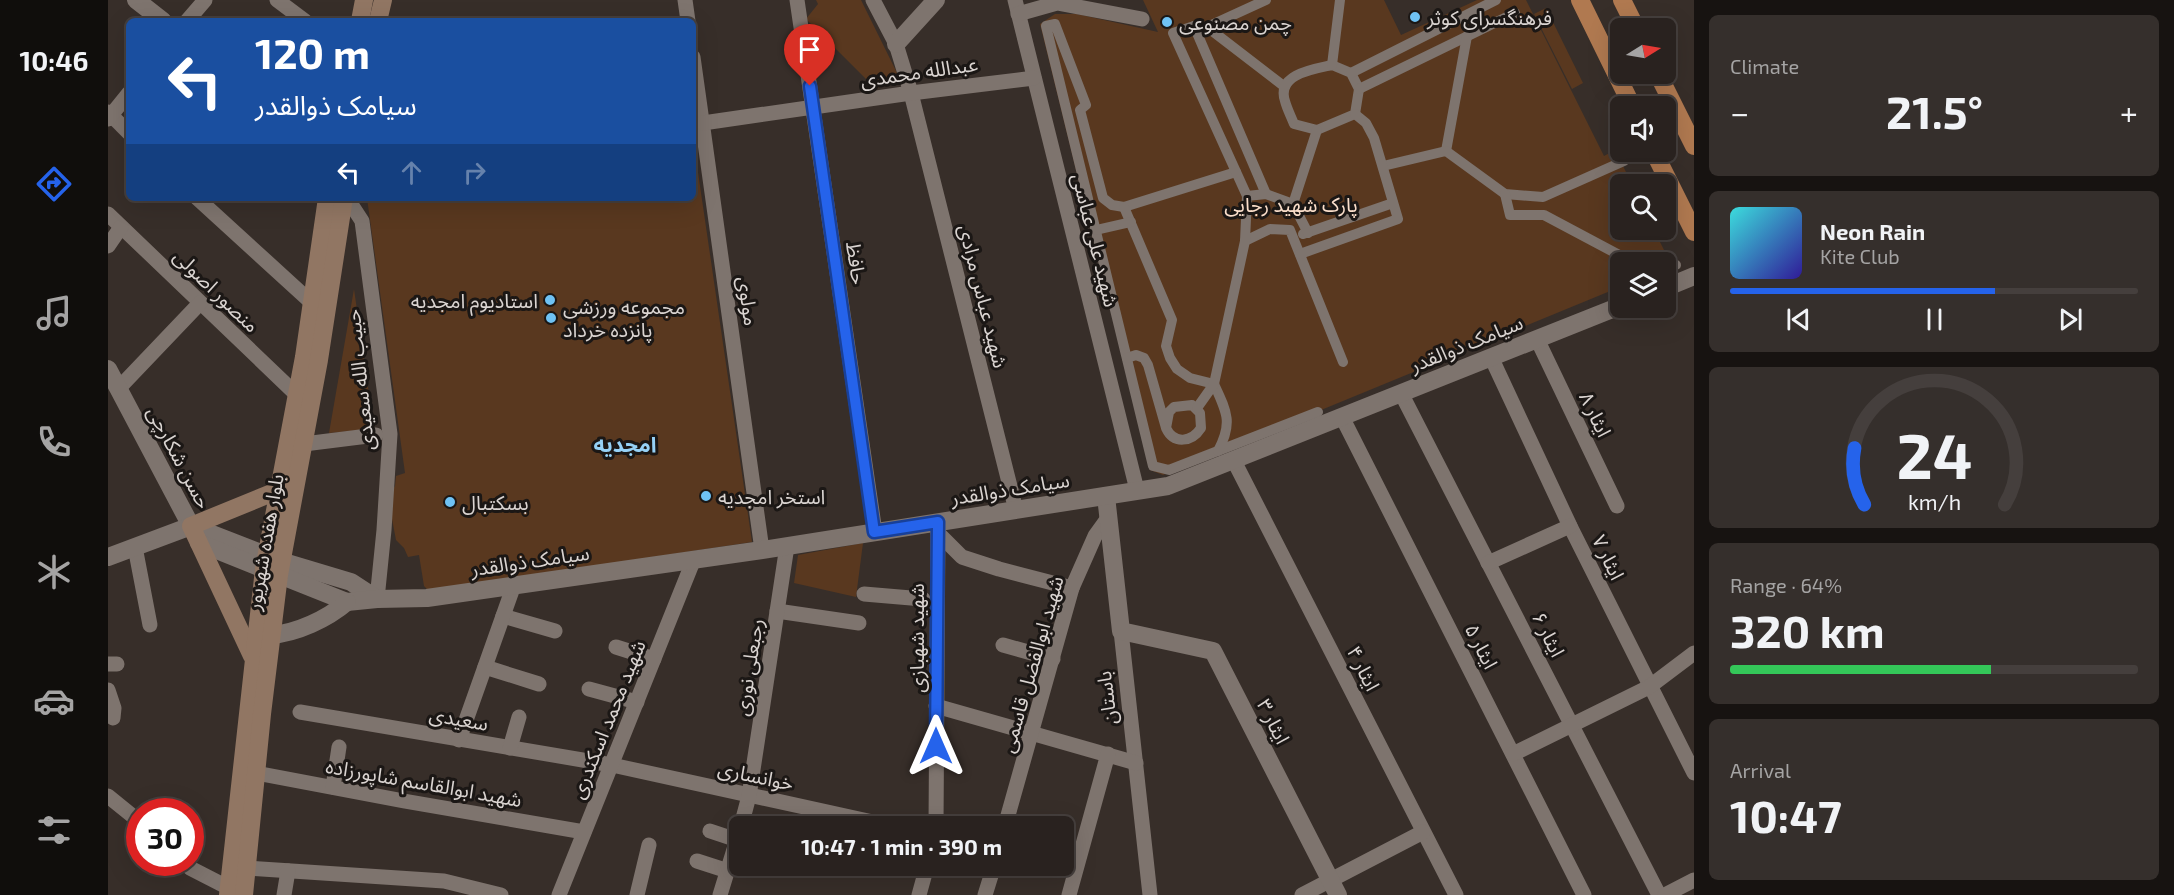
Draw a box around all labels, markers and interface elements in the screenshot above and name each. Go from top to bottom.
place label: فرهنگسرای کوثر [1426,5,1552,30]
place label: چمن مصنوعی [1179,10,1292,36]
marker: فرهنگسرای کوثر [1408,10,1422,24]
marker: چمن مصنوعی [1160,15,1174,29]
north arrow [1610,18,1676,84]
map controls [1610,18,1676,318]
pin [784,24,835,86]
text: 120 m [255,27,370,77]
icon: arrive [793,33,826,66]
icon: left [156,42,234,120]
text: 10:46 [20,44,88,76]
street label: عبدالله محمدی [859,51,979,92]
text: Climate [1730,54,1799,78]
text: 21.5° [1886,84,1983,138]
text: سیامک ذوالقدر [255,88,417,120]
text: − [1730,92,1749,132]
text: + [2120,92,2138,132]
button: sound [1610,96,1676,162]
icon: left [332,156,365,189]
icon: ahead [395,156,428,189]
icon: right [458,156,491,189]
icon: directions [33,163,75,205]
street label: شهید علی عباسی [1067,171,1124,309]
button: search [1610,174,1676,240]
park label: پارک شهید رجایی [1224,192,1358,218]
text: Neon Rain [1820,218,1925,244]
street label: شهید عباس مرادی [954,222,1013,371]
street label: حافظ [842,240,872,286]
street label: منصور اصولی [168,243,265,337]
text: Kite Club [1820,244,1900,268]
button: layers [1610,252,1676,318]
street label: مولوی [733,275,764,327]
place label: استادیوم امجدیه [411,288,538,316]
icon: music [33,292,75,334]
marker: استادیوم امجدیه [543,293,557,307]
place label: مجموعه ورزشی پانزده خرداد [563,294,685,343]
icon: previous [1782,303,1815,336]
icon: pause [1918,303,1951,336]
icon: next [2054,303,2087,336]
street label: حبیب الله سعیدی [340,308,379,452]
street label: سیامک ذوالقدر [1405,309,1526,378]
marker: مجموعه ورزشی پانزده خرداد [544,311,558,325]
street label: ایثار ۸ [1574,387,1617,441]
street label: حسن شکارچی [141,402,217,513]
text: 24 [1896,417,1972,492]
icon: phone [33,421,75,463]
district label: امجدیه [594,431,656,457]
street label: سیامک ذوالقدر [948,467,1071,510]
street label: بلوار هفده شهریور [240,472,289,613]
place label: استخر امجدیه [718,484,825,509]
marker: استخر امجدیه [699,489,713,503]
text: km/h [1907,489,1961,514]
place label: بسکتبال [462,490,529,515]
marker: بسکتبال [443,495,457,509]
street label: ایثار ۷ [1587,530,1630,584]
street label: سیامک ذوالقدر [468,540,591,581]
icon: climate [33,551,75,593]
street label: شهید ابوالفضل قاسمی [994,573,1069,755]
text: Range · 64% [1730,573,1842,597]
street label: شهید شهبازی [904,583,929,693]
text: 320 km [1730,603,1885,657]
street label: ایثار ۶ [1527,607,1570,661]
street label: رجبعلی نوری [728,617,769,717]
street label: ایثار ۵ [1460,619,1503,673]
street label: شهید محمد اسکندری [564,636,651,802]
street label: ایثار ۴ [1342,641,1385,695]
street label: باستان [1091,670,1122,726]
icon: car [33,680,75,722]
street label: ایثار ۳ [1252,694,1295,748]
street label: سعیدی [427,701,490,736]
position arrow [904,714,968,778]
street label: شهید ابوالقاسم شاپورزاده [323,753,524,815]
street label: خوانساری [716,755,796,796]
text: Arrival [1730,758,1791,782]
text: 10:47 [1730,788,1842,842]
speed limit sign: 30 [126,798,204,876]
icon: filters [33,809,75,851]
text: 10:47 · 1 min · 390 m [801,833,1002,859]

